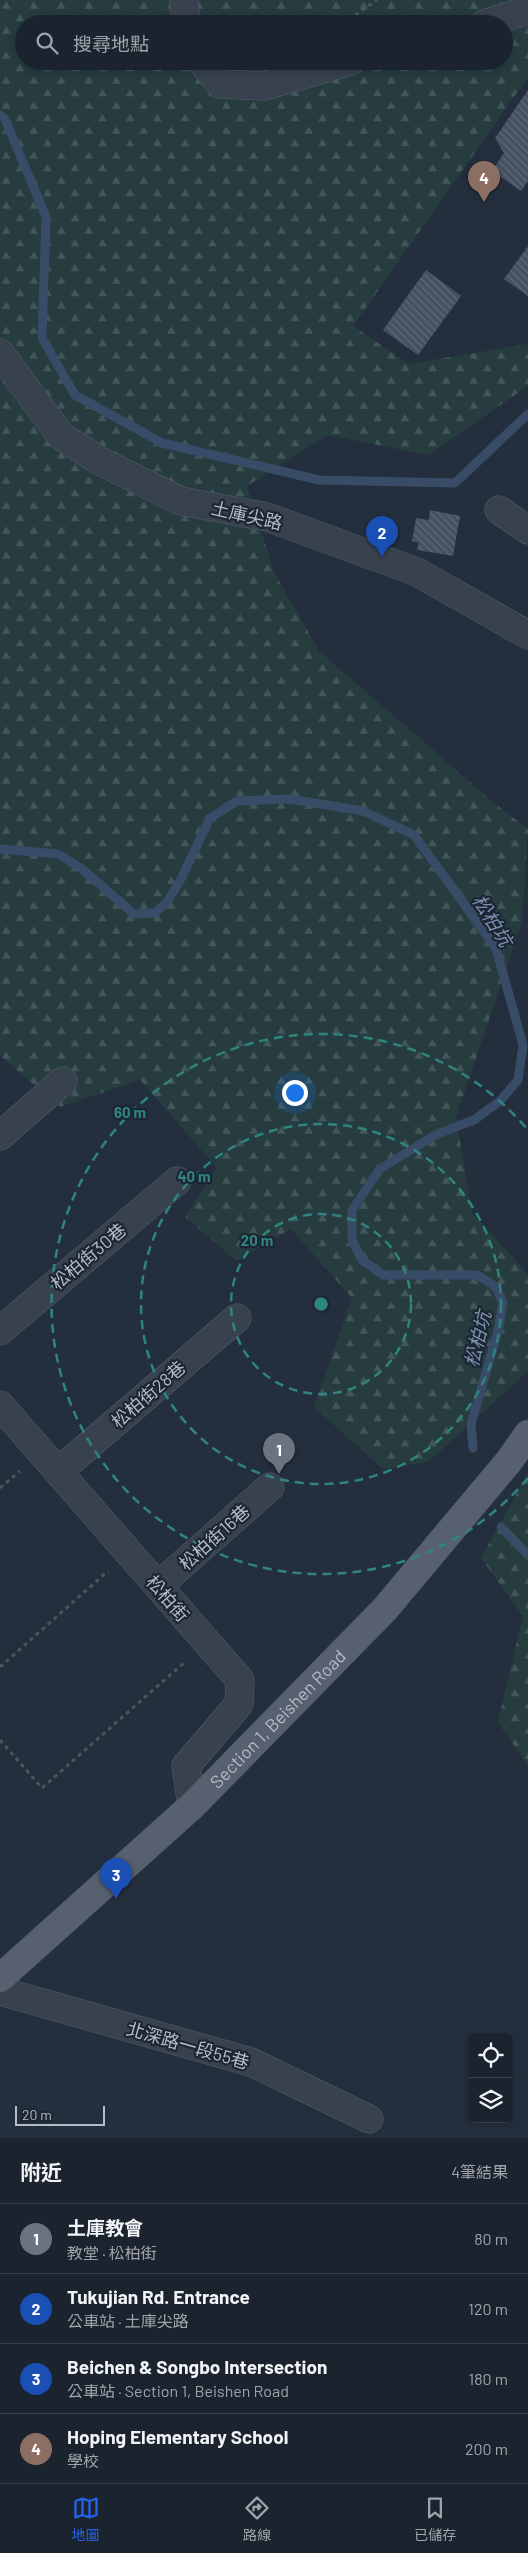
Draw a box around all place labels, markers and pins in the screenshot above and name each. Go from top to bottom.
pin: 4 [468,161,500,202]
pin: 2 [366,516,398,557]
centre of rings [312,1295,330,1313]
pin: 1 [263,1433,295,1474]
pin: 3 [100,1858,132,1899]

